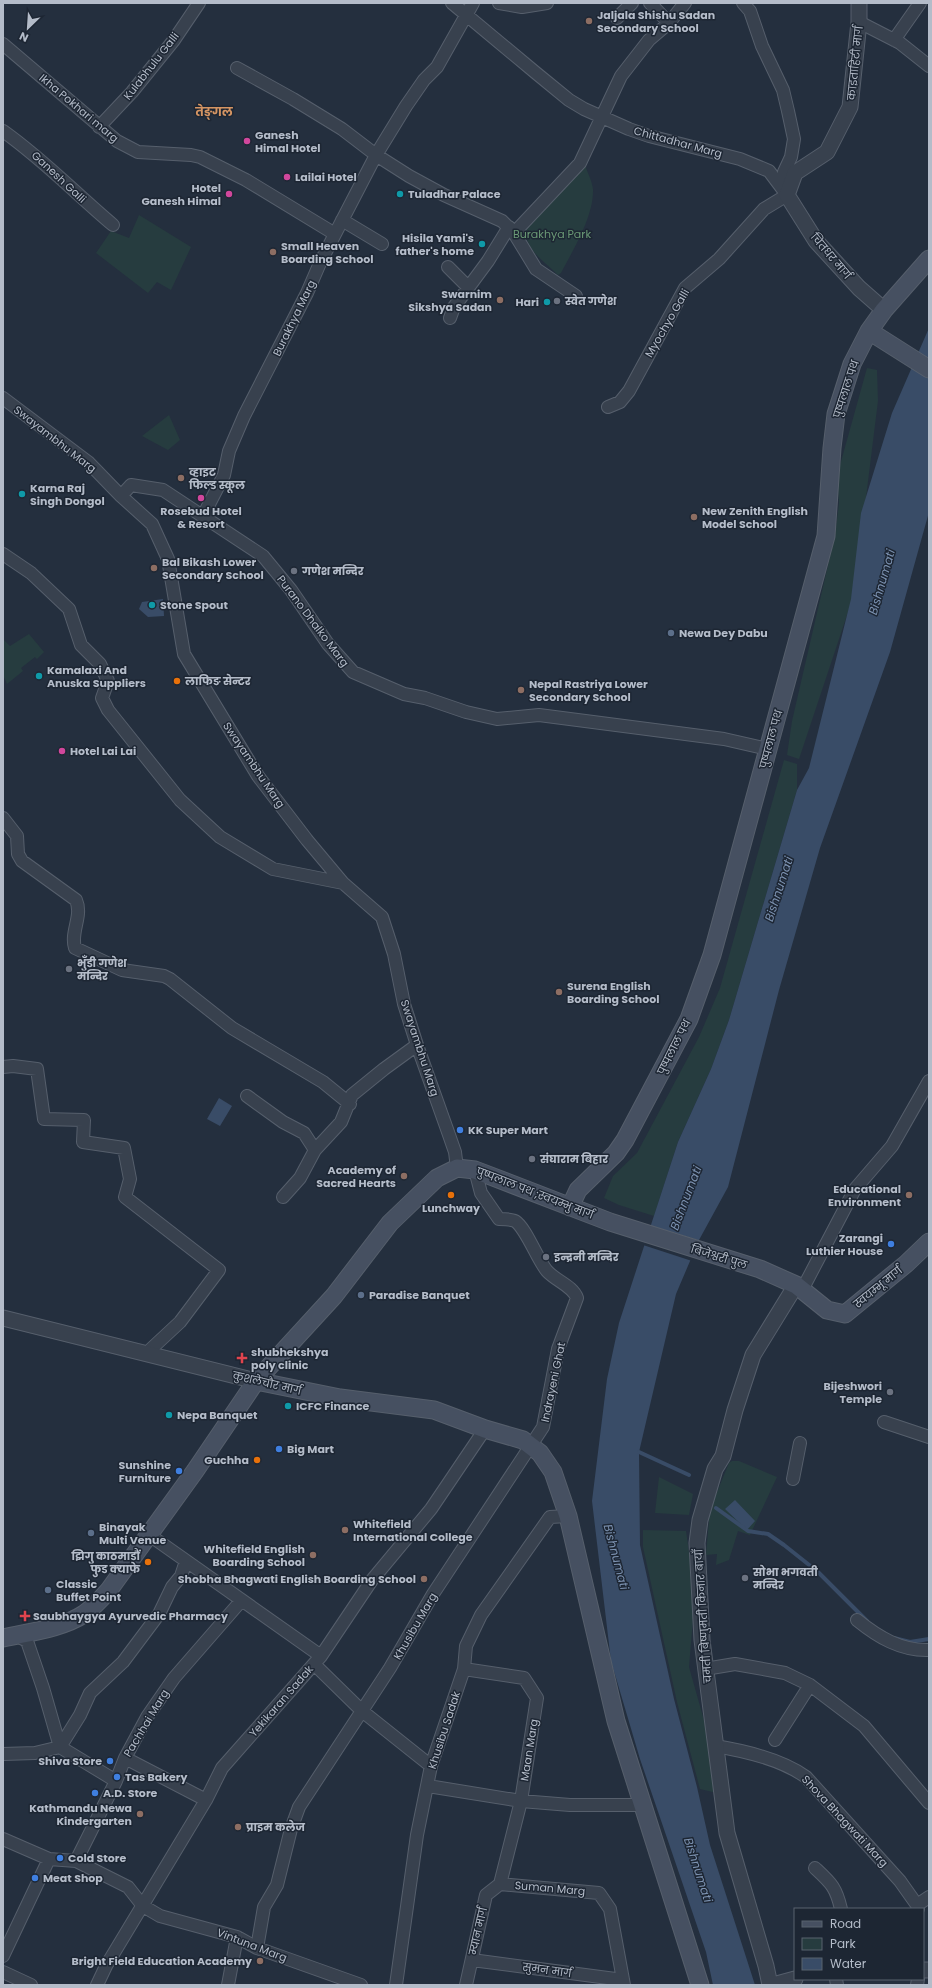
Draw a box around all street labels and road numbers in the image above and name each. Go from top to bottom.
street label: काइताहिटी मार्ग [843,23,867,102]
street label: Kulabhulu Galli [119,29,183,103]
street label: Ikha Pokhari marg [36,70,122,146]
street label: Chittadhar Marg [632,122,724,162]
street label: Ganesh Galli [28,147,90,207]
street label: चितधर मार्ग [806,229,856,284]
street label: Burakhya Marg [269,277,319,359]
street label: Myochyo Galli [641,286,693,360]
street label: पुष्पलाल पथ [829,357,863,421]
street label: Swayambhu Marg [10,402,100,476]
street label: Purano Dhalko Marg [273,572,353,670]
street label: पुष्पलाल पथ [755,707,787,771]
street label: Swayambhu Marg [219,719,289,811]
street label: Swayambhu Marg [397,998,443,1098]
street label: पुष्पलाल पथ [653,1016,695,1078]
street label: पुष्पलाल पथ ;स्वयम्भु मार्ग [473,1163,598,1223]
street label: बिजेश्वरी पुल [688,1241,750,1273]
street label: स्वयम्भू मार्ग [850,1261,907,1312]
street label: Indrayeni Ghat [537,1340,569,1424]
street label: कुशलेचौर मार्ग [230,1367,305,1399]
street label: चमती बिष्णुमती किनार बायाँ [690,1548,716,1685]
street label: Khusibu Marg [389,1590,441,1662]
street label: Yekikaran Sadak [245,1661,317,1740]
street label: Pachhai Marg [120,1686,172,1760]
street label: Khusibu Sadak [424,1689,464,1771]
street label: Maan Marg [516,1718,542,1782]
street label: Shova Bhagwati Marg [798,1772,892,1870]
street label: Suman Marg [514,1877,586,1899]
street label: म्यान मार्ग [465,1904,492,1957]
street label: Vintuna Marg [215,1924,289,1966]
street label: सुमन मार्ग [520,1959,575,1982]

